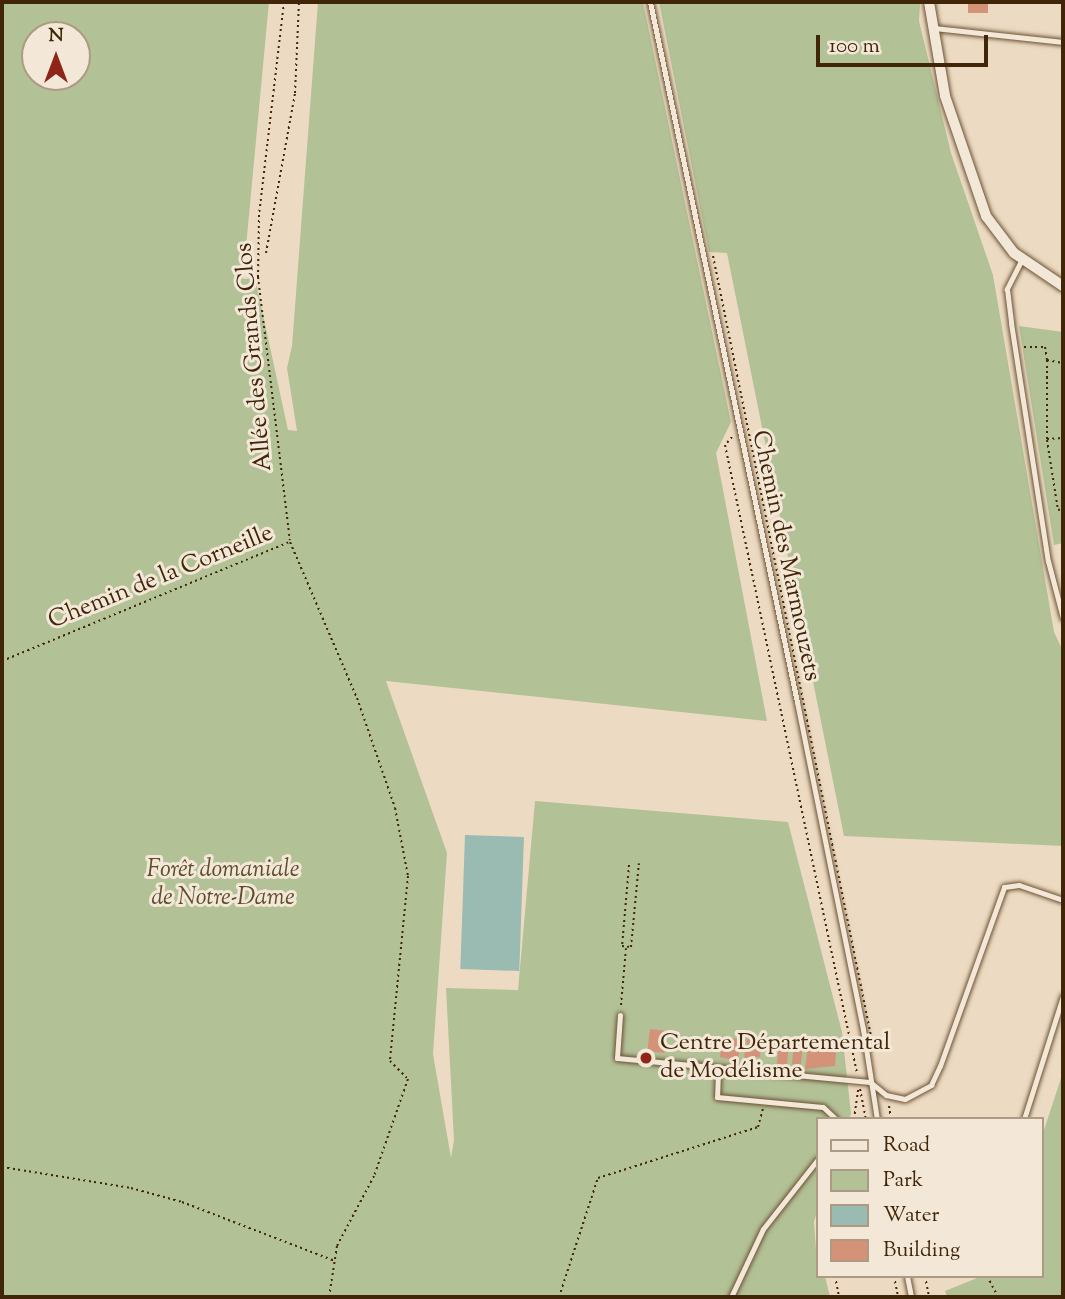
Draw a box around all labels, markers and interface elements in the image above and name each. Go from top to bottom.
north arrow [21,21,91,91]
scale bar [820,21,992,65]
text: N [48,23,64,50]
text: 100 m [829,32,880,62]
street label: Allée des Grands Clos [231,242,279,472]
street label: Chemin des Marmouzets [744,428,826,684]
street label: Chemin de la Corneille [44,520,278,636]
park label: Forêt domaniale de Notre-Dame [147,857,299,913]
place label: Centre Départemental de Modélisme [660,1030,890,1086]
marker: Centre Départemental de Modélisme [638,1050,654,1066]
legend [816,1117,1044,1278]
text: Road [883,1131,930,1161]
text: Park [883,1166,923,1196]
text: Water [883,1201,939,1231]
text: Building [883,1236,960,1266]

